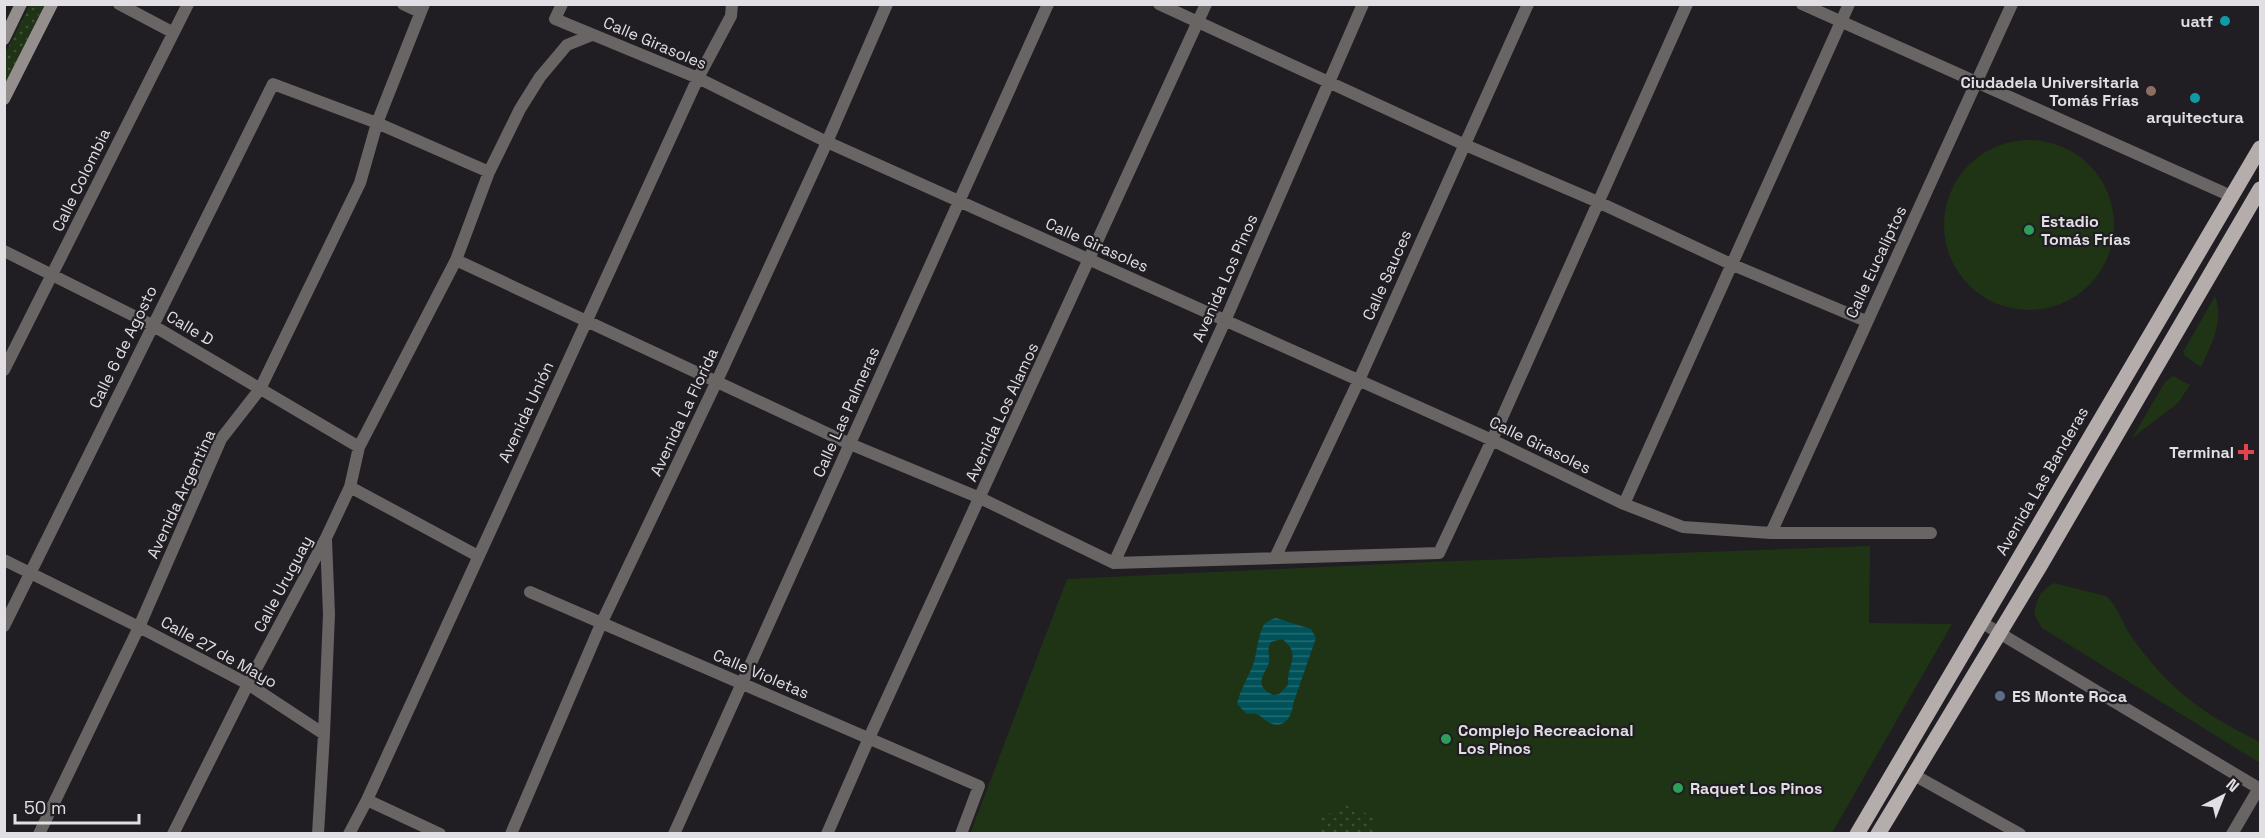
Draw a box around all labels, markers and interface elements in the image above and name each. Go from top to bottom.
place label: uatf [2181,11,2213,32]
street label: Calle Girasoles [600,12,710,74]
marker: uatf [2218,14,2232,28]
place label: Ciudadela Universitaria Tomás Frías [1960,72,2139,111]
marker: Ciudadela Universitaria Tomás Frías [2144,84,2158,98]
marker: arquitectura [2188,91,2202,105]
place label: arquitectura [2146,107,2244,128]
street label: Calle Colombia [47,125,115,235]
street label: Calle Eucaliptos [1841,202,1911,322]
street label: Avenida Los Pinos [1187,211,1263,345]
place label: Estadio Tomás Frías [2041,211,2131,250]
street label: Calle Girasoles [1042,213,1152,277]
marker: Estadio Tomás Frías [2022,223,2036,237]
street label: Calle Sauces [1358,226,1416,324]
street label: Calle 6 de Agosto [84,282,162,412]
street label: Calle D [163,306,217,350]
street label: Avenida Los Alamos [961,339,1043,485]
street label: Calle Las Palmeras [808,344,884,480]
street label: Avenida La Florida [645,345,723,479]
street label: Avenida Unión [493,358,559,466]
street label: Avenida Las Banderas [1991,403,2093,559]
street label: Calle Girasoles [1486,411,1594,479]
street label: Avenida Argentina [142,426,220,562]
place label: Terminal [2169,442,2234,463]
marker: Terminal [2239,445,2253,459]
street label: Calle Uruguay [249,532,317,636]
street label: Calle 27 de Mayo [157,611,281,693]
street label: Calle Violetas [710,644,812,704]
place label: ES Monte Roca [2012,686,2127,707]
marker: ES Monte Roca [1993,689,2007,703]
place label: Complejo Recreacional Los Pinos [1458,720,1633,759]
marker: Complejo Recreacional Los Pinos [1439,732,1453,746]
north arrow [2193,766,2253,826]
text: N [2222,774,2244,797]
place label: Raquet Los Pinos [1690,778,1822,799]
marker: Raquet Los Pinos [1671,781,1685,795]
scale bar [15,787,140,825]
text: 50 m [24,796,66,819]

